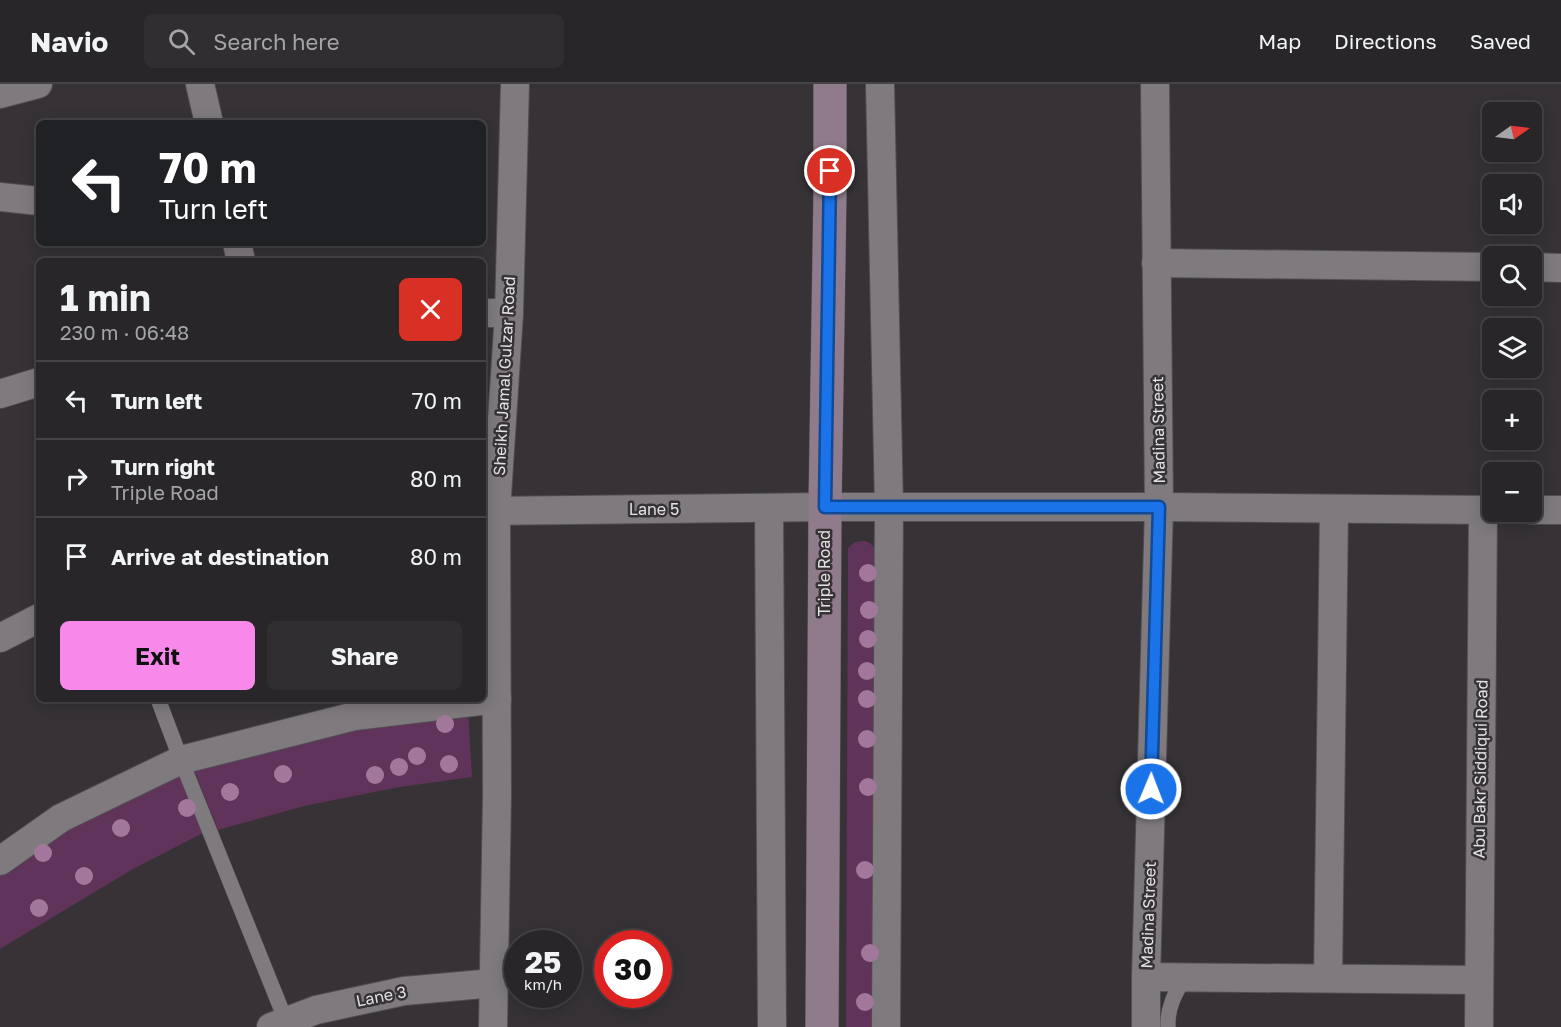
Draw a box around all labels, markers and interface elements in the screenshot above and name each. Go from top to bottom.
search box [144,14,564,68]
text: Navio [30,25,108,58]
icon: search [165,25,198,58]
text: Search here [213,28,339,55]
text: Map [1258,28,1301,54]
text: Directions [1334,28,1437,54]
text: Saved [1470,28,1531,54]
north arrow [1482,102,1542,162]
map controls [1482,102,1542,522]
text: 70 m [159,142,256,192]
icon: left [60,144,138,222]
pin [804,145,855,196]
icon: arrive [813,154,846,187]
button: sound [1482,174,1542,234]
text: Turn left [159,193,268,225]
button: search [1482,246,1542,306]
text: 1 min [60,276,151,319]
street label: Sheikh Jamal Gulzar Road [489,276,519,476]
button: close [399,278,462,341]
button: layers [1482,318,1542,378]
text: 230 m · 06:48 [60,320,189,344]
street label: Madina Street [1147,376,1169,484]
icon: left [60,384,93,417]
text: Turn left [111,387,202,414]
text: 70 m [412,387,462,414]
button: + [1482,390,1542,450]
text: Turn right [111,453,215,480]
icon: right [60,462,93,495]
button: − [1482,462,1542,522]
text: 80 m [410,465,462,492]
text: Triple Road [111,480,219,504]
street label: Lane 5 [629,499,679,519]
street label: Triple Road [814,530,834,616]
icon: arrive [60,540,93,573]
text: Arrive at destination [111,543,329,570]
text: 80 m [410,543,462,570]
button: Exit [60,621,255,690]
button: Share [267,621,462,690]
street label: Abu Bakr Siddiqui Road [1468,679,1492,859]
position arrow [1119,757,1183,821]
street label: Madina Street [1136,861,1160,969]
speed limit sign: 30 [594,930,672,1008]
text: 25 [525,944,561,980]
text: km/h [524,975,562,993]
street label: Lane 3 [354,981,408,1011]

